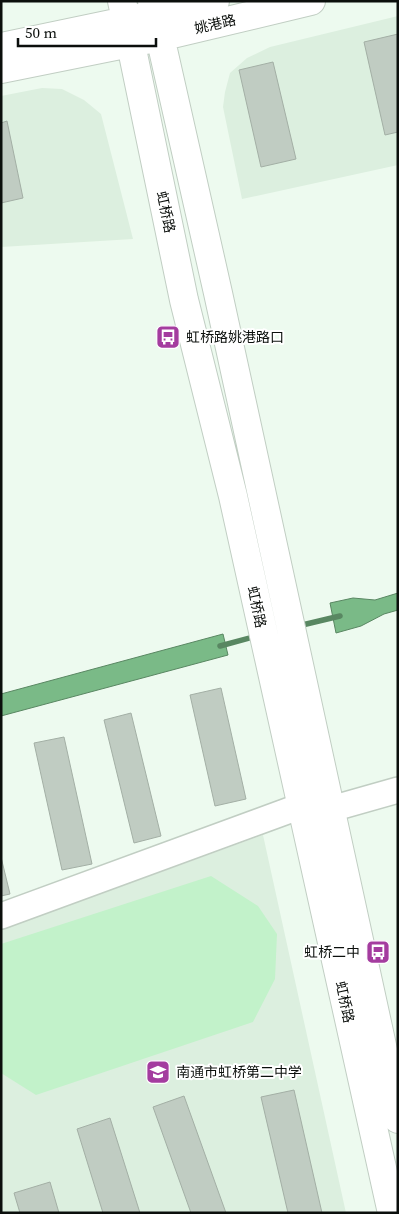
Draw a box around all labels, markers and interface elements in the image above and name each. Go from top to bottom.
street label: 姚港路 [192,10,238,38]
scale bar [18,15,155,47]
text: 50 m [25,22,57,43]
street label: 虹桥路 [152,189,180,235]
bus stop icon: 虹桥路姚港路口 [155,324,181,350]
place label: 虹桥路姚港路口 [186,327,284,347]
street label: 虹桥路 [243,584,271,630]
bus stop icon: 虹桥二中 [365,939,391,965]
place label: 虹桥二中 [304,942,360,962]
street label: 虹桥路 [331,979,359,1025]
school or university icon: 南通市虹桥第二中学 [145,1059,171,1085]
place label: 南通市虹桥第二中学 [176,1062,302,1082]

